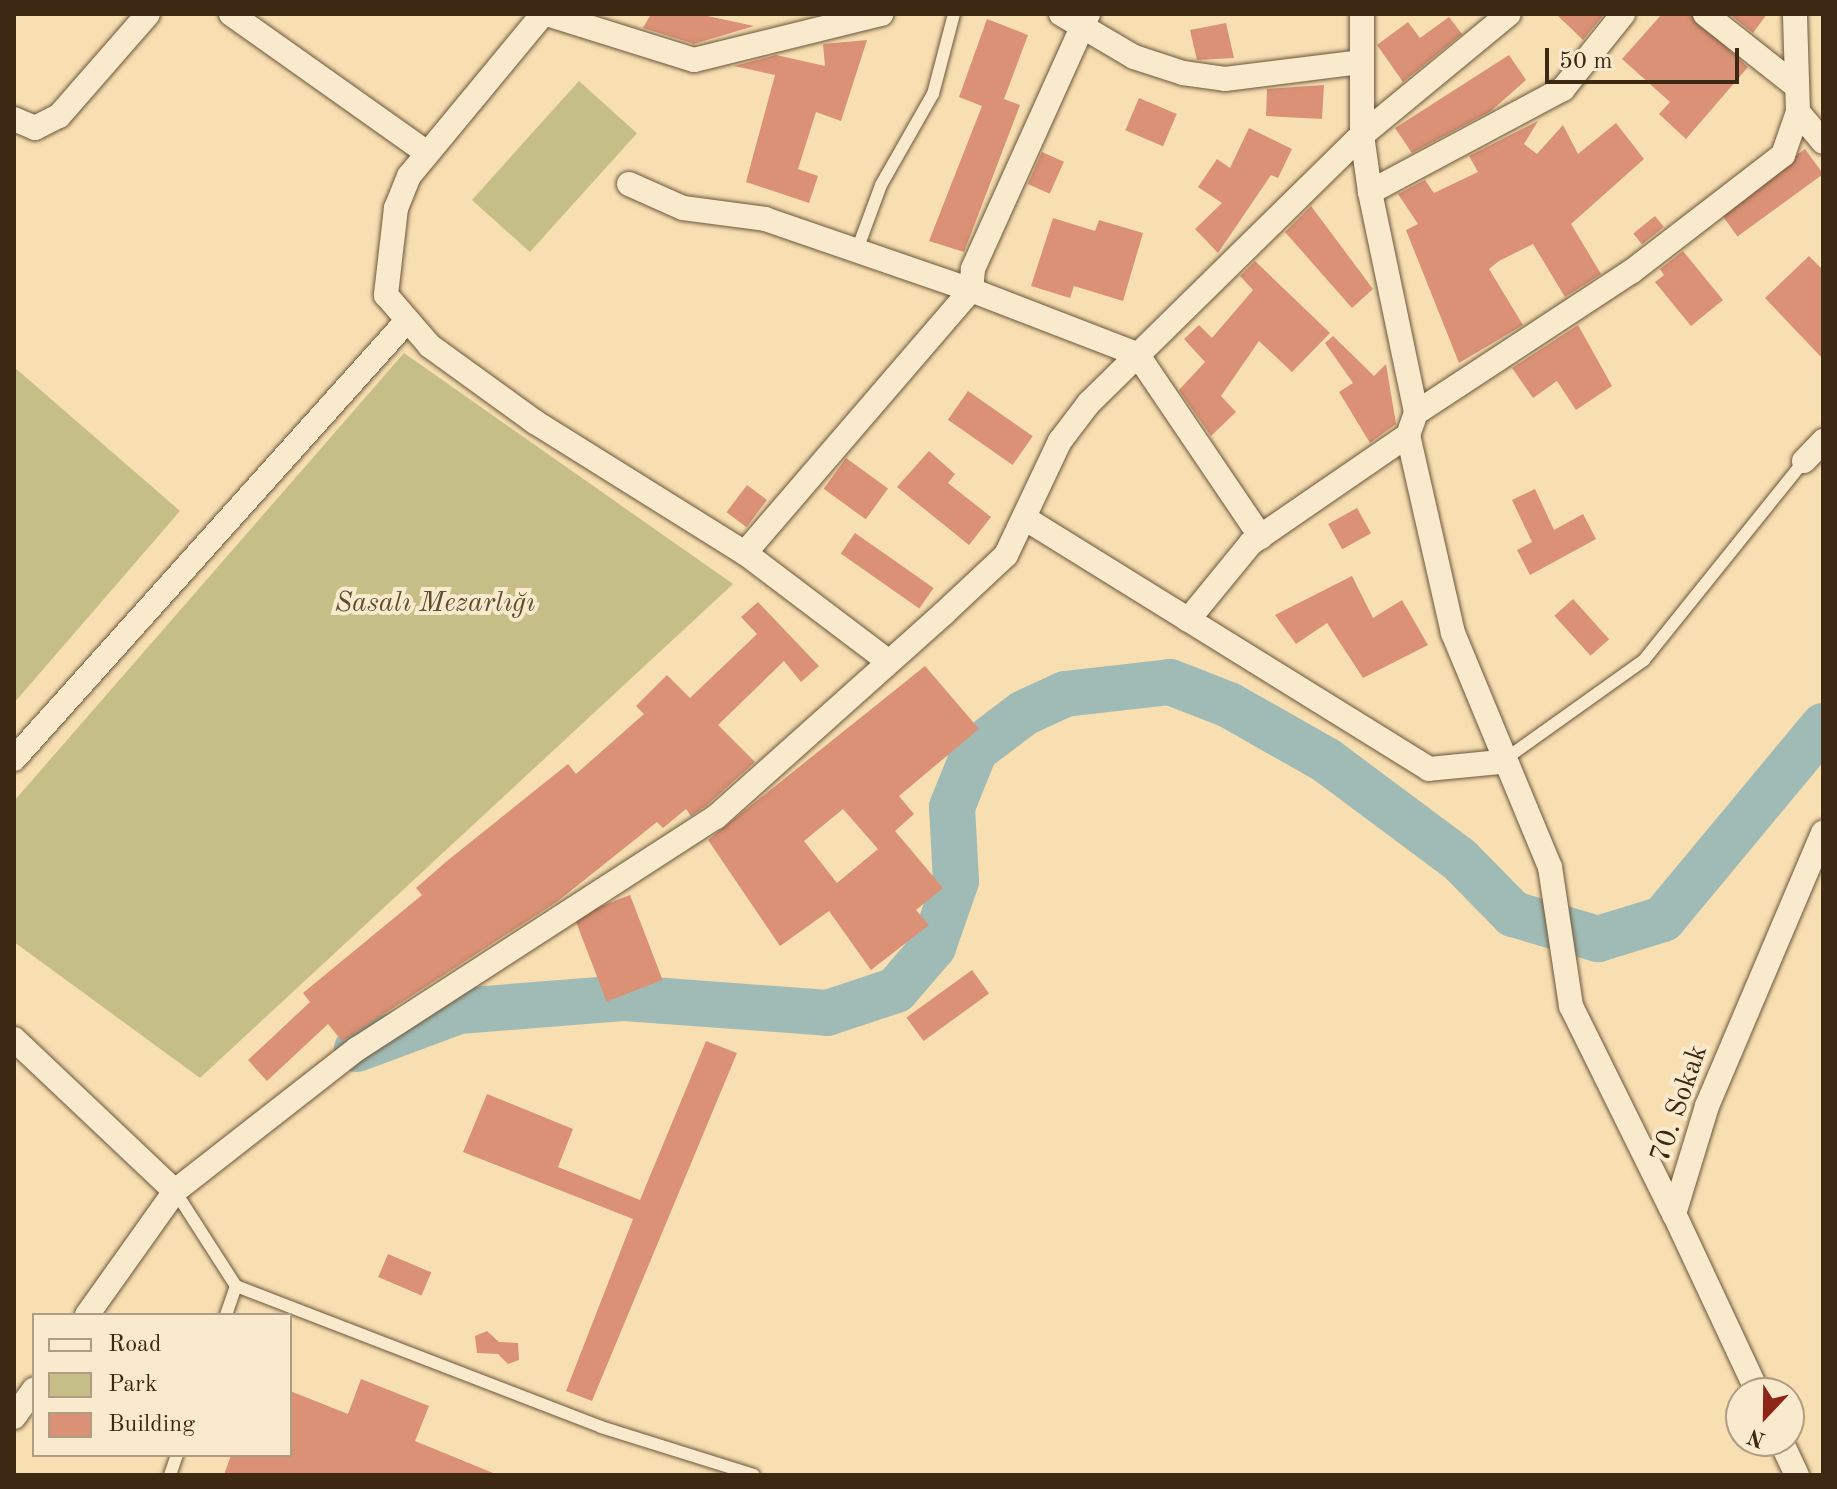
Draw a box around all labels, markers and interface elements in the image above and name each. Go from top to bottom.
scale bar [1549,32,1743,82]
text: 50 m [1559,50,1613,74]
park label: Sasalı Mezarlığı [335,587,535,621]
street label: 70. Sokak [1644,1041,1716,1167]
legend [32,1313,292,1457]
text: Road [108,1333,161,1357]
text: Park [108,1373,157,1397]
north arrow [1725,1377,1805,1457]
text: Building [108,1413,195,1437]
text: N [1745,1424,1769,1451]

